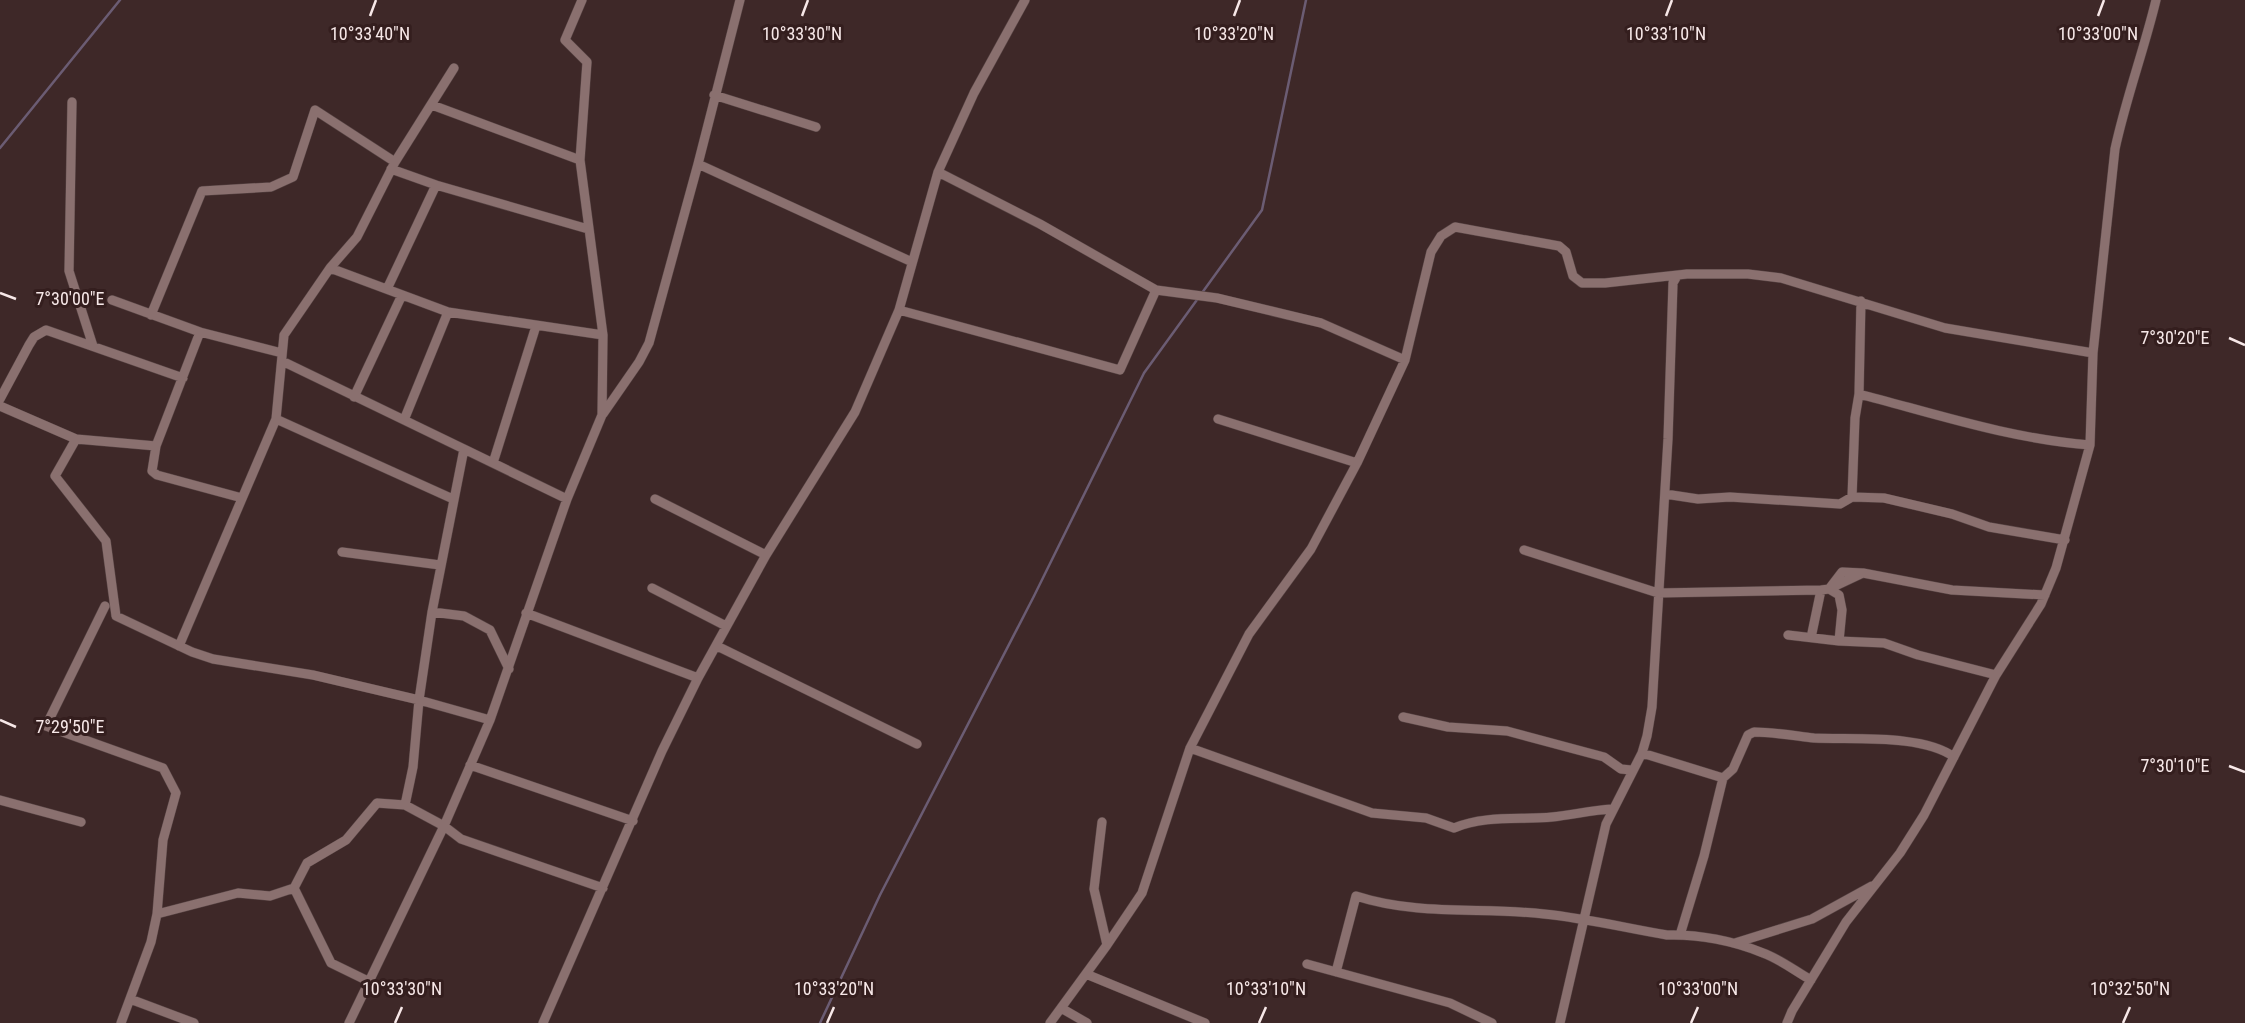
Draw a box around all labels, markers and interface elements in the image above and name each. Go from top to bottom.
text: 10°33'40"N [330,23,410,44]
text: 10°33'30"N [762,23,842,44]
text: 10°33'20"N [1194,23,1274,44]
text: 10°33'10"N [1626,23,1706,44]
text: 10°33'00"N [2058,23,2138,44]
text: 7°30'00"E [35,288,105,309]
text: 7°30'20"E [2140,327,2210,348]
text: 7°29'50"E [35,716,105,737]
text: 7°30'10"E [2140,755,2210,776]
text: 10°33'30"N [362,978,442,999]
text: 10°33'20"N [794,978,874,999]
text: 10°33'10"N [1226,978,1306,999]
text: 10°33'00"N [1658,978,1738,999]
text: 10°32'50"N [2090,978,2170,999]

